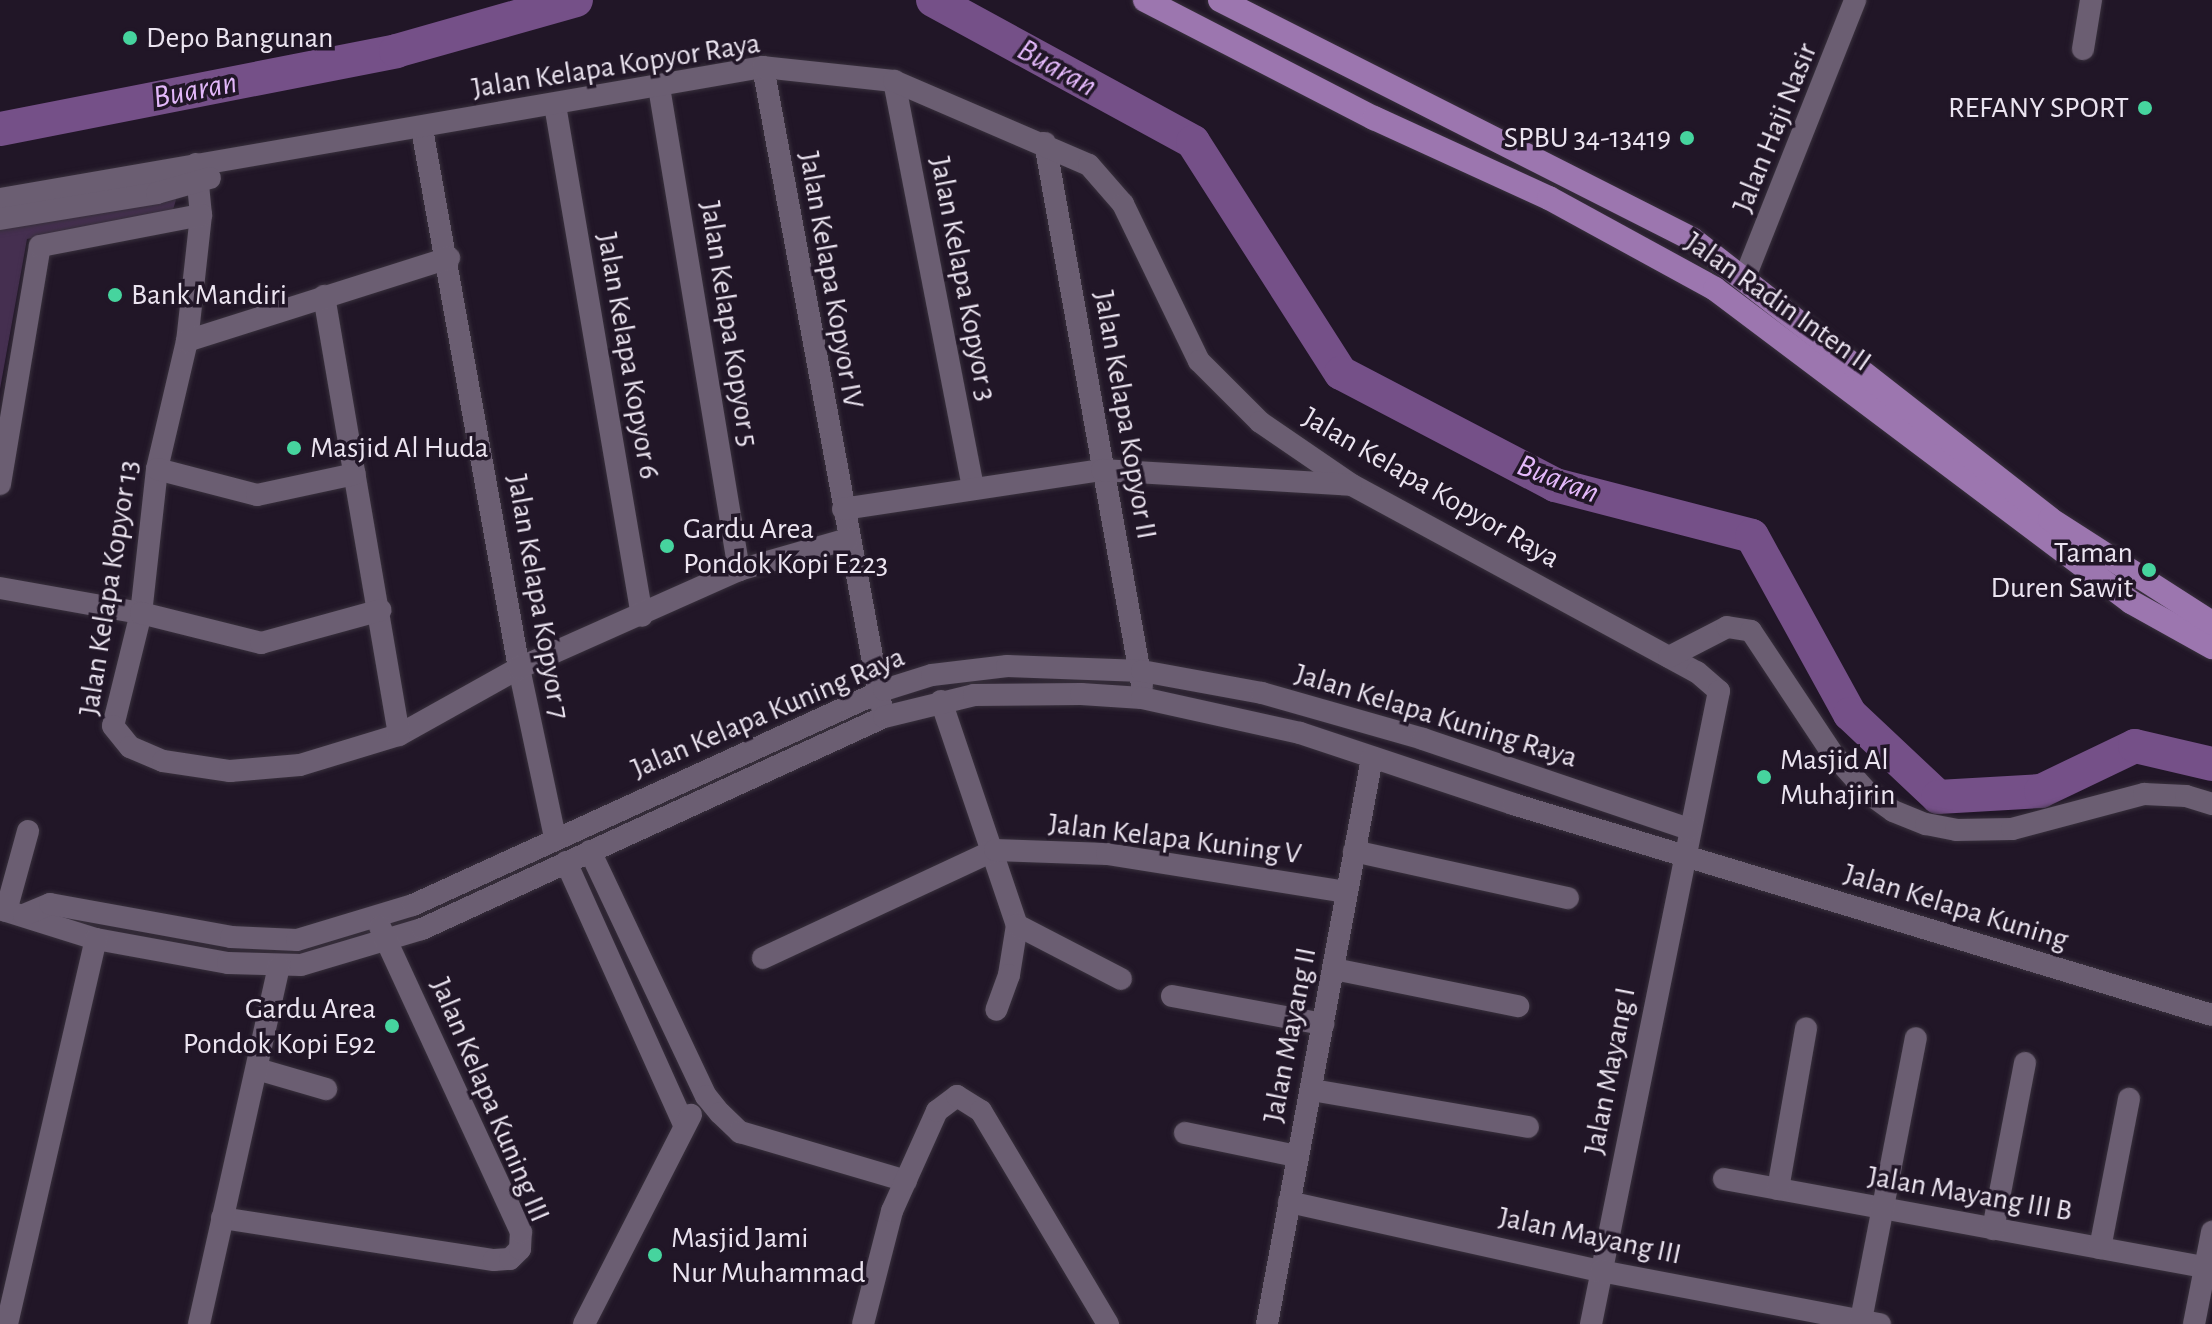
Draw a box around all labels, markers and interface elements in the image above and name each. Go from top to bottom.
place label: Depo Bangunan [146,20,333,56]
street label: Jalan Kelapa Kopyor Raya [469,25,763,107]
marker: Depo Bangunan [121,29,139,47]
water label: Buaran [1011,31,1103,105]
street label: Jalan Haji Nasir [1725,38,1825,218]
water label: Buaran [150,63,240,117]
place label: REFANY SPORT [1948,90,2129,126]
marker: REFANY SPORT [2136,99,2154,117]
place label: SPBU 34-13419 [1504,120,1671,156]
marker: SPBU 34-13419 [1678,129,1696,147]
street label: Jalan Kelapa Kopyor IV [791,149,871,411]
street label: Jalan Kelapa Kopyor 3 [922,154,1004,404]
street label: Jalan Kelapa Kopyor 5 [692,199,766,449]
street label: Jalan Radin Inten II [1678,224,1878,380]
street label: Jalan Kelapa Kopyor 6 [589,230,667,482]
place label: Bank Mandiri [131,277,287,313]
marker: Bank Mandiri [106,286,124,304]
street label: Jalan Kelapa Kopyor II [1085,288,1165,542]
street label: Jalan Kelapa Kopyor Raya [1296,400,1566,576]
place label: Masjid Al Huda [310,430,489,466]
marker: Masjid Al Huda [285,439,303,457]
water label: Buaran [1512,446,1604,512]
street label: Jalan Kelapa Kopyor 13 [71,458,147,718]
street label: Jalan Kelapa Kopyor 7 [499,472,577,722]
place label: Gardu Area Pondok Kopi E223 [683,511,888,582]
place label: Taman Duren Sawit [1991,535,2133,606]
marker: Gardu Area Pondok Kopi E223 [658,537,676,555]
marker: Taman Duren Sawit [2140,561,2158,579]
street label: Jalan Kelapa Kuning Raya [626,639,910,787]
street label: Jalan Kelapa Kuning Raya [1291,656,1581,776]
place label: Masjid Al Muhajirin [1780,742,1895,812]
marker: Masjid Al Muhajirin [1755,768,1773,786]
street label: Jalan Kelapa Kuning V [1047,806,1303,872]
street label: Jalan Kelapa Kuning [1840,856,2072,958]
street label: Jalan Mayang II [1255,944,1325,1126]
street label: Jalan Kelapa Kuning III [422,973,558,1227]
street label: Jalan Mayang I [1576,984,1644,1158]
place label: Gardu Area Pondok Kopi E92 [183,991,376,1062]
marker: Gardu Area Pondok Kopi E92 [383,1017,401,1035]
street label: Jalan Mayang III B [1865,1158,2075,1230]
street label: Jalan Mayang III [1495,1199,1685,1273]
place label: Masjid Jami Nur Muhammad [671,1220,865,1290]
marker: Masjid Jami Nur Muhammad [646,1246,664,1264]

